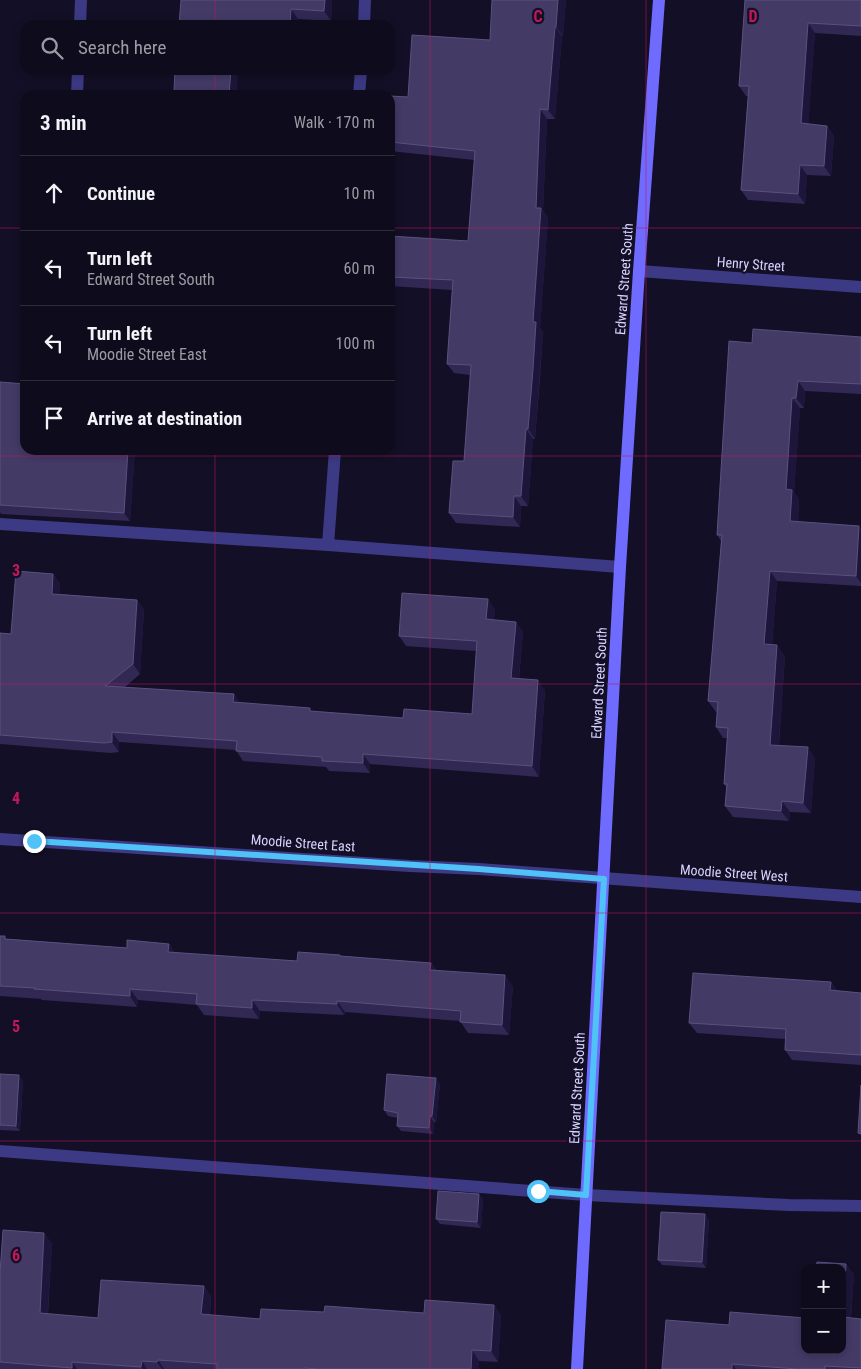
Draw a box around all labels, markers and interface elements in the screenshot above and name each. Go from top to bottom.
text: C [533,7,543,26]
text: D [748,7,758,26]
search box [20,20,395,75]
icon: search [38,34,66,62]
text: Search here [78,36,166,59]
text: 3 min [40,111,87,135]
text: Walk · 170 m [294,113,375,132]
icon: ahead [40,179,68,207]
text: Continue [87,182,155,205]
text: 10 m [343,184,375,203]
street label: Edward Street South [612,223,636,335]
text: Turn left [87,247,152,270]
icon: left [40,254,68,282]
street label: Henry Street [716,254,786,274]
text: 60 m [343,259,375,278]
text: Edward Street South [87,270,215,289]
text: Turn left [87,322,152,345]
icon: left [40,329,68,357]
text: 100 m [336,334,375,353]
text: Moodie Street East [87,345,207,364]
icon: arrive [40,404,68,432]
text: Arrive at destination [87,407,242,430]
text: 3 [12,561,20,580]
street label: Edward Street South [588,627,610,739]
text: 4 [12,789,20,808]
route end [23,830,46,853]
street label: Moodie Street East [250,831,356,855]
street label: Moodie Street West [680,861,788,885]
text: 5 [12,1017,20,1036]
street label: Edward Street South [566,1032,588,1144]
route start [527,1180,550,1203]
text: 6 [12,1246,20,1265]
map controls [801,1264,846,1354]
button: + [801,1264,846,1309]
button: − [801,1309,846,1354]

